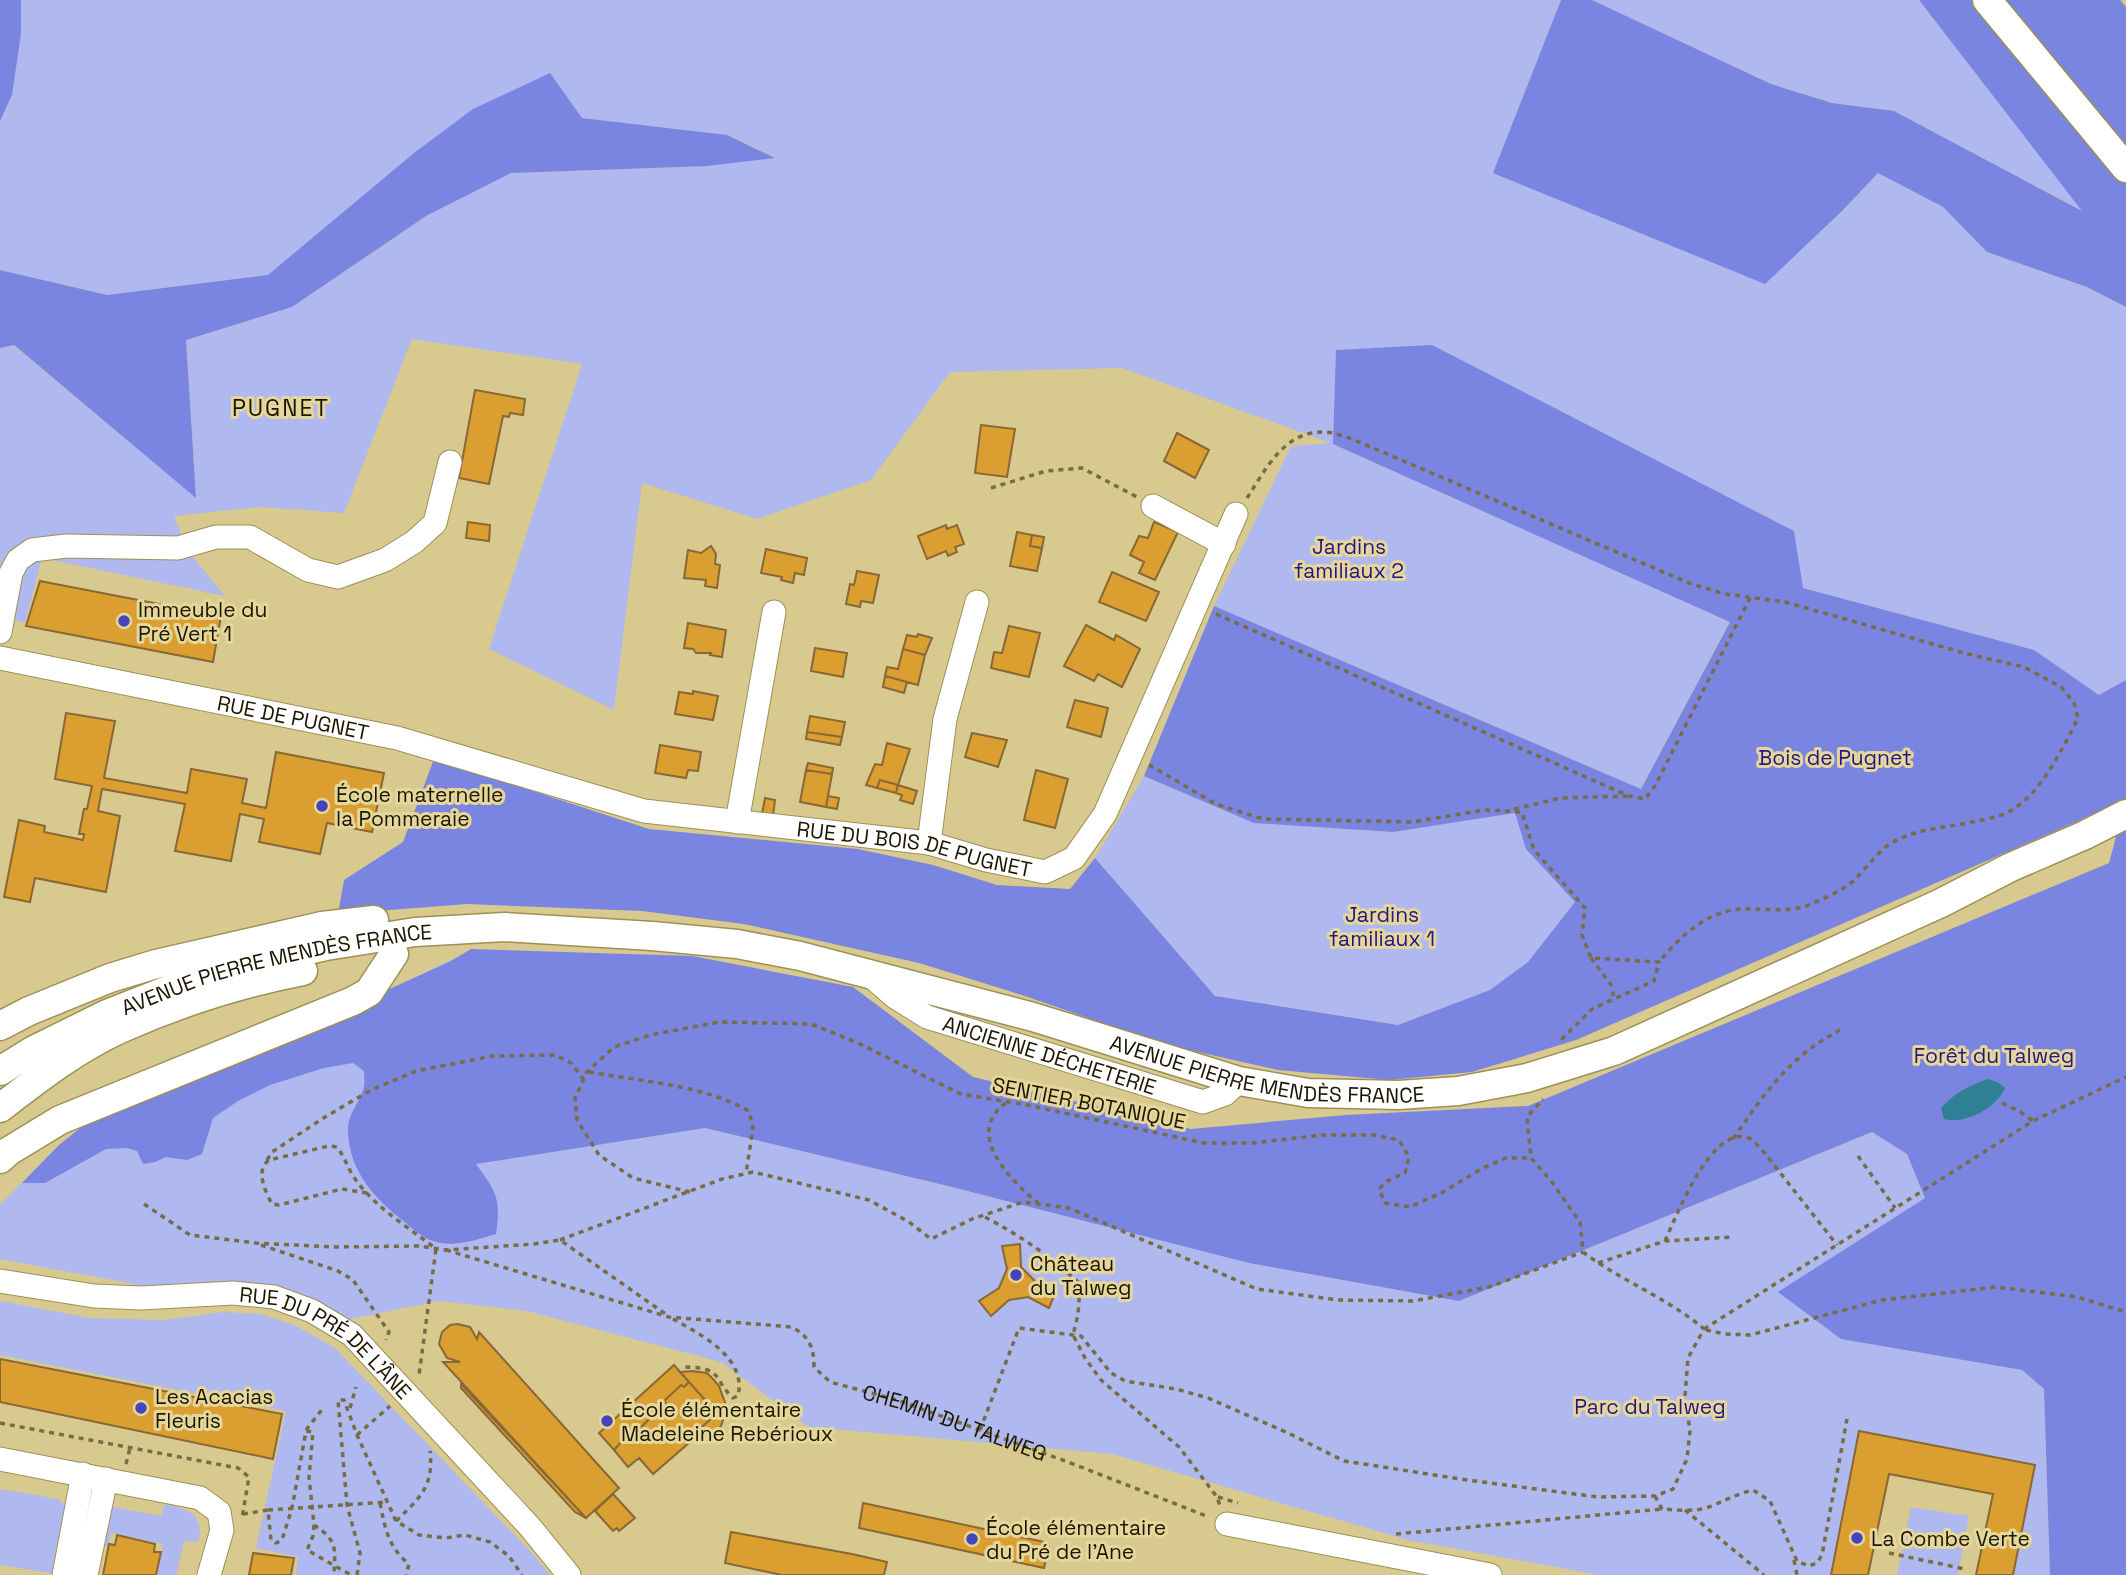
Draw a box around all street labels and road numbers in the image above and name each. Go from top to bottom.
street label: RUE DE PUGNET [215,689,371,746]
street label: RUE DU BOIS DE PUGNET [795,815,1034,883]
street label: AVENUE PIERRE MENDÈS FRANCE [117,918,433,1021]
street label: ANCIENNE DÉCHETERIE [940,1009,1160,1100]
street label: AVENUE PIERRE MENDÈS FRANCE [1107,1028,1425,1108]
street label: SENTIER BOTANIQUE [990,1071,1188,1135]
street label: RUE DU PRÉ DE L'ÂNE [238,1280,418,1404]
street label: CHEMIN DU TALWEG [860,1378,1051,1467]

